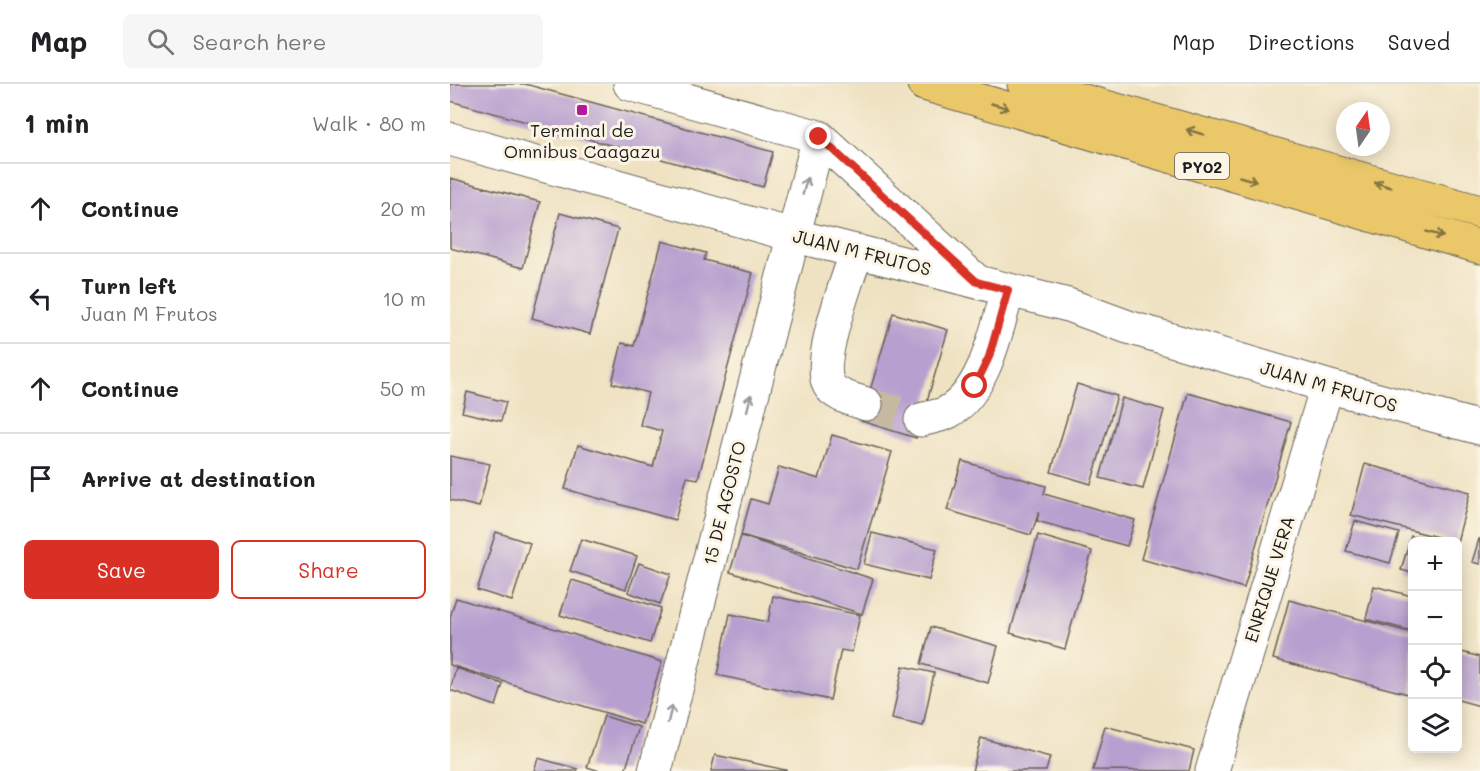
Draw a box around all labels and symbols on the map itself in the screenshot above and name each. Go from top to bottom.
one-way arrow [990,101,1009,112]
north arrow [1336,102,1390,156]
marker: Terminal de Omnibus Caagazu [575,103,589,117]
place label: Terminal de Omnibus Caagazu [504,118,660,163]
route end [805,123,831,149]
one-way arrow [1186,126,1205,137]
road number: PY02 [1175,153,1229,179]
one-way arrow [1238,174,1257,185]
one-way arrow [800,177,811,196]
one-way arrow [1374,179,1393,190]
street label: JUAN M FRUTOS [790,223,934,281]
one-way arrow [1425,229,1444,240]
street label: JUAN M FRUTOS [1258,355,1400,417]
route start [961,372,987,398]
one-way arrow [744,394,756,413]
street label: 15 DE AGOSTO [697,438,751,568]
street label: ENRIQUE VERA [1238,513,1300,645]
one-way arrow [664,705,676,724]

